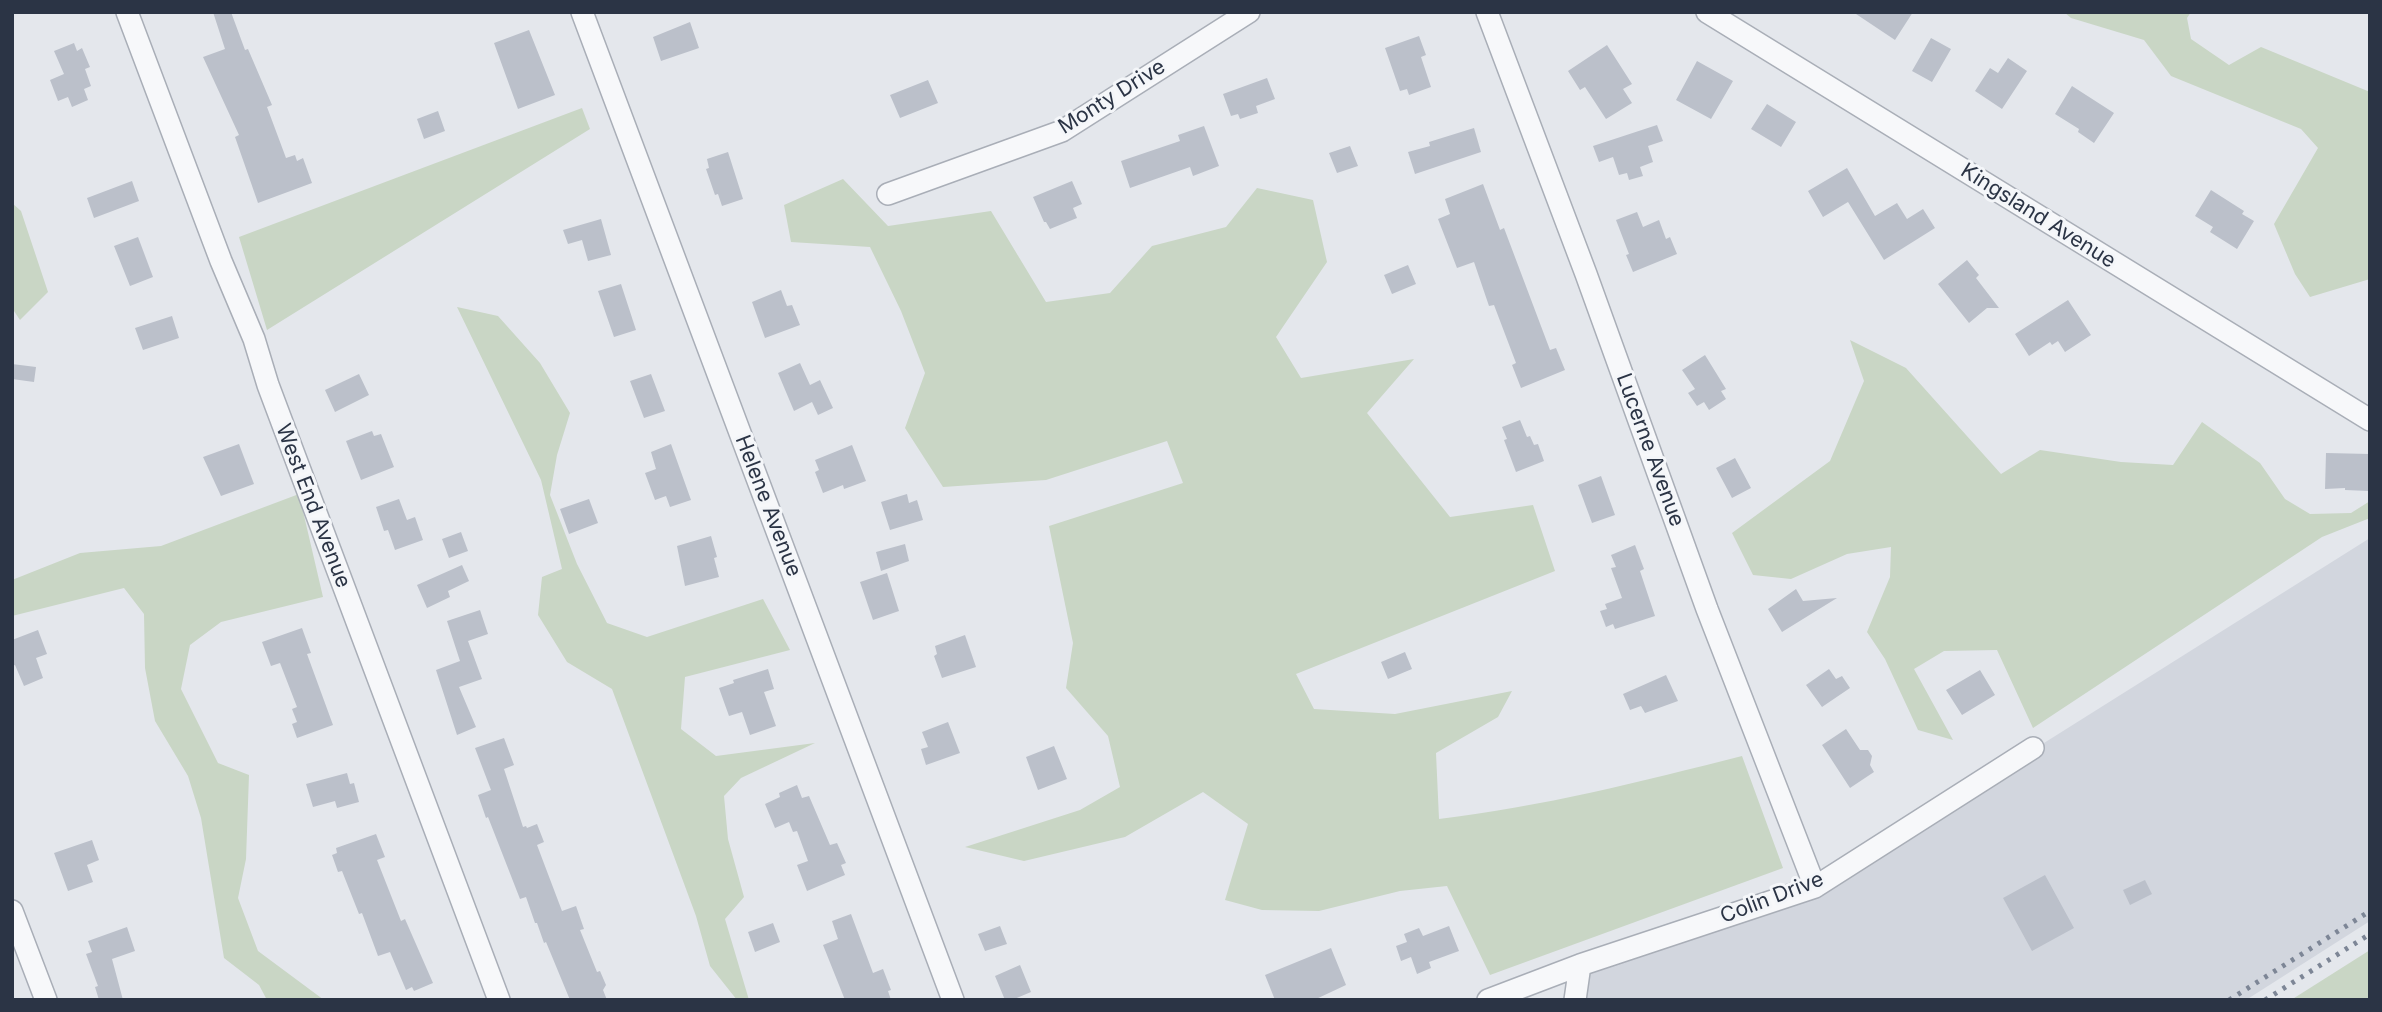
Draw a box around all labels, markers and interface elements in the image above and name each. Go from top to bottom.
street label: Monty Drive [1054,54,1170,140]
street label: Kingsland Avenue [1956,158,2120,274]
street label: Lucerne Avenue [1611,370,1689,530]
street label: West End Avenue [270,421,356,591]
street label: Helene Avenue [729,432,807,580]
street label: Colin Drive [1717,867,1827,929]

